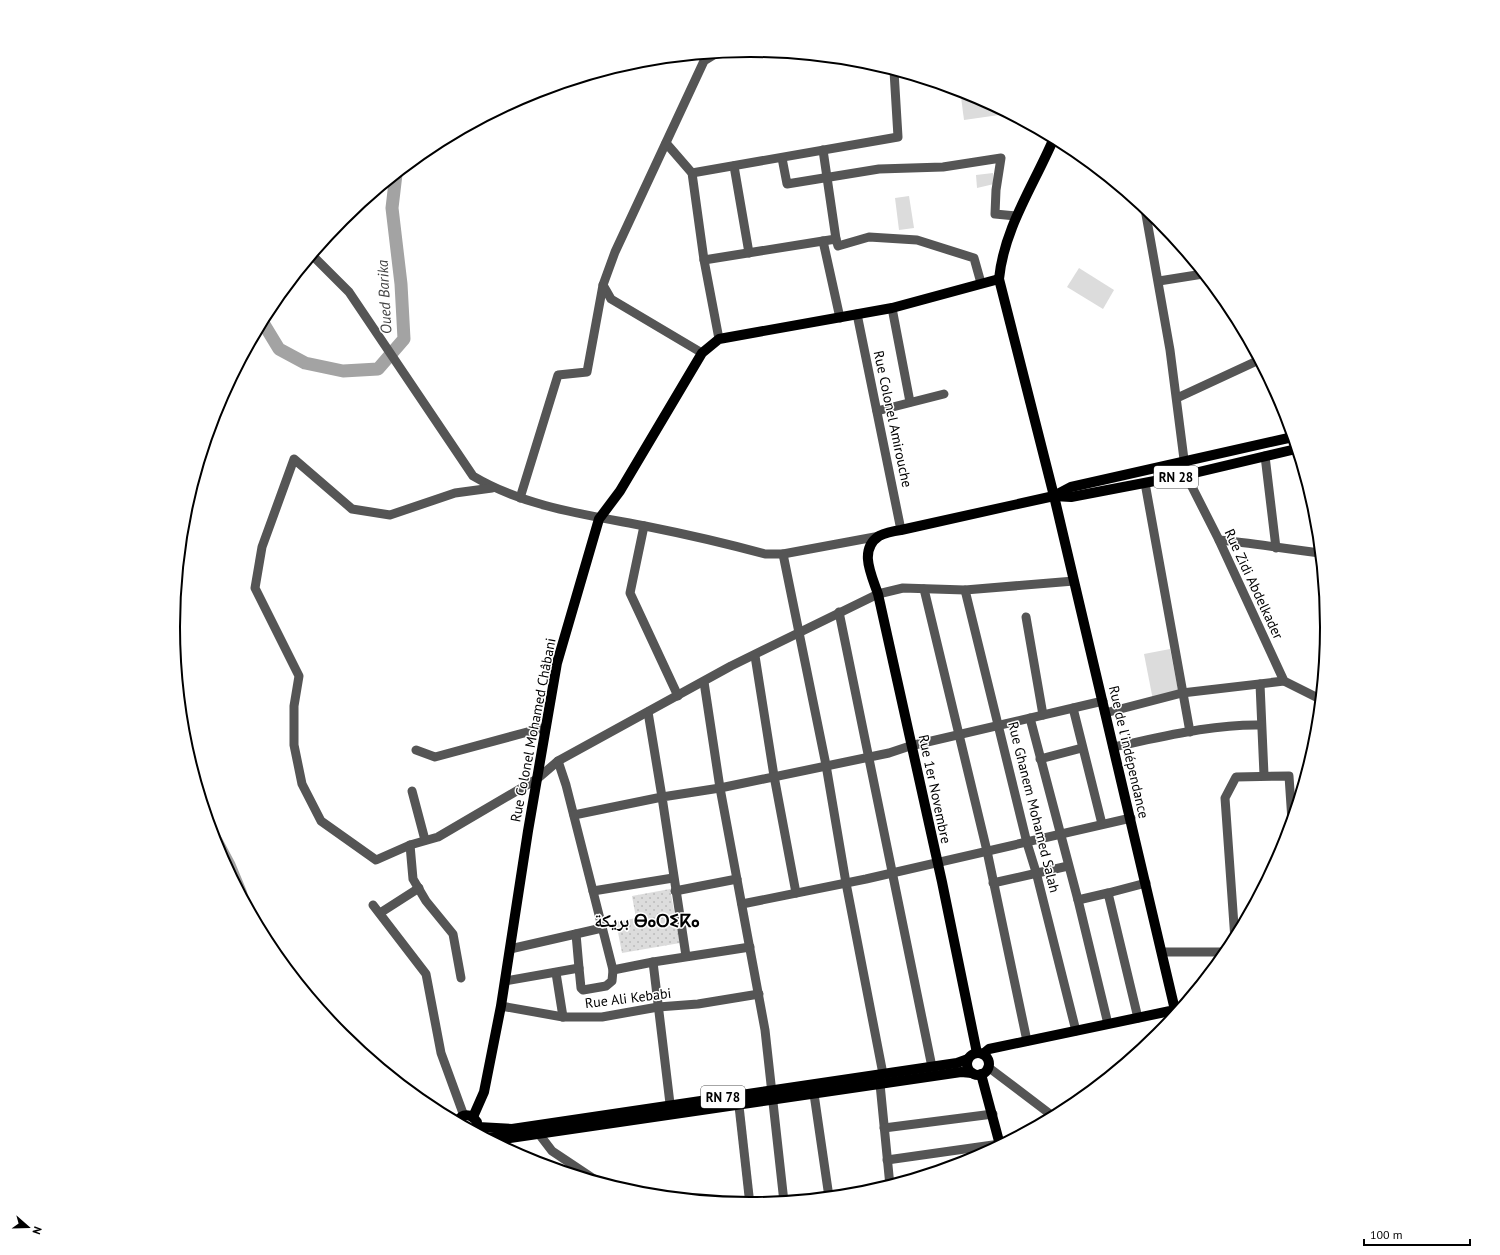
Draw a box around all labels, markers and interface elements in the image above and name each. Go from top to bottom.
water label: Oued Barika [373,259,395,335]
street label: Rue Colonel Amirouche [870,349,916,489]
road number: RN 28 [1154,466,1198,488]
street label: Rue Zidi Abdelkader [1221,526,1288,642]
street label: Rue Colonel Mohamed Châbani [506,636,560,824]
street label: Rue de l'indépendance [1105,684,1153,820]
street label: Rue Ghanem Mohamed Salah [1004,720,1064,894]
street label: Rue 1er Novembre [915,733,955,845]
district label: بريكة ⴱⴰⵔⵉⴽⴰ [594,909,700,932]
street label: Rue Ali Kebabi [584,984,672,1012]
road number: RN 78 [701,1086,745,1108]
north arrow [8,1207,48,1247]
scale bar [1364,1221,1470,1247]
text: N [30,1225,45,1236]
text: 100 m [1370,1227,1403,1242]

